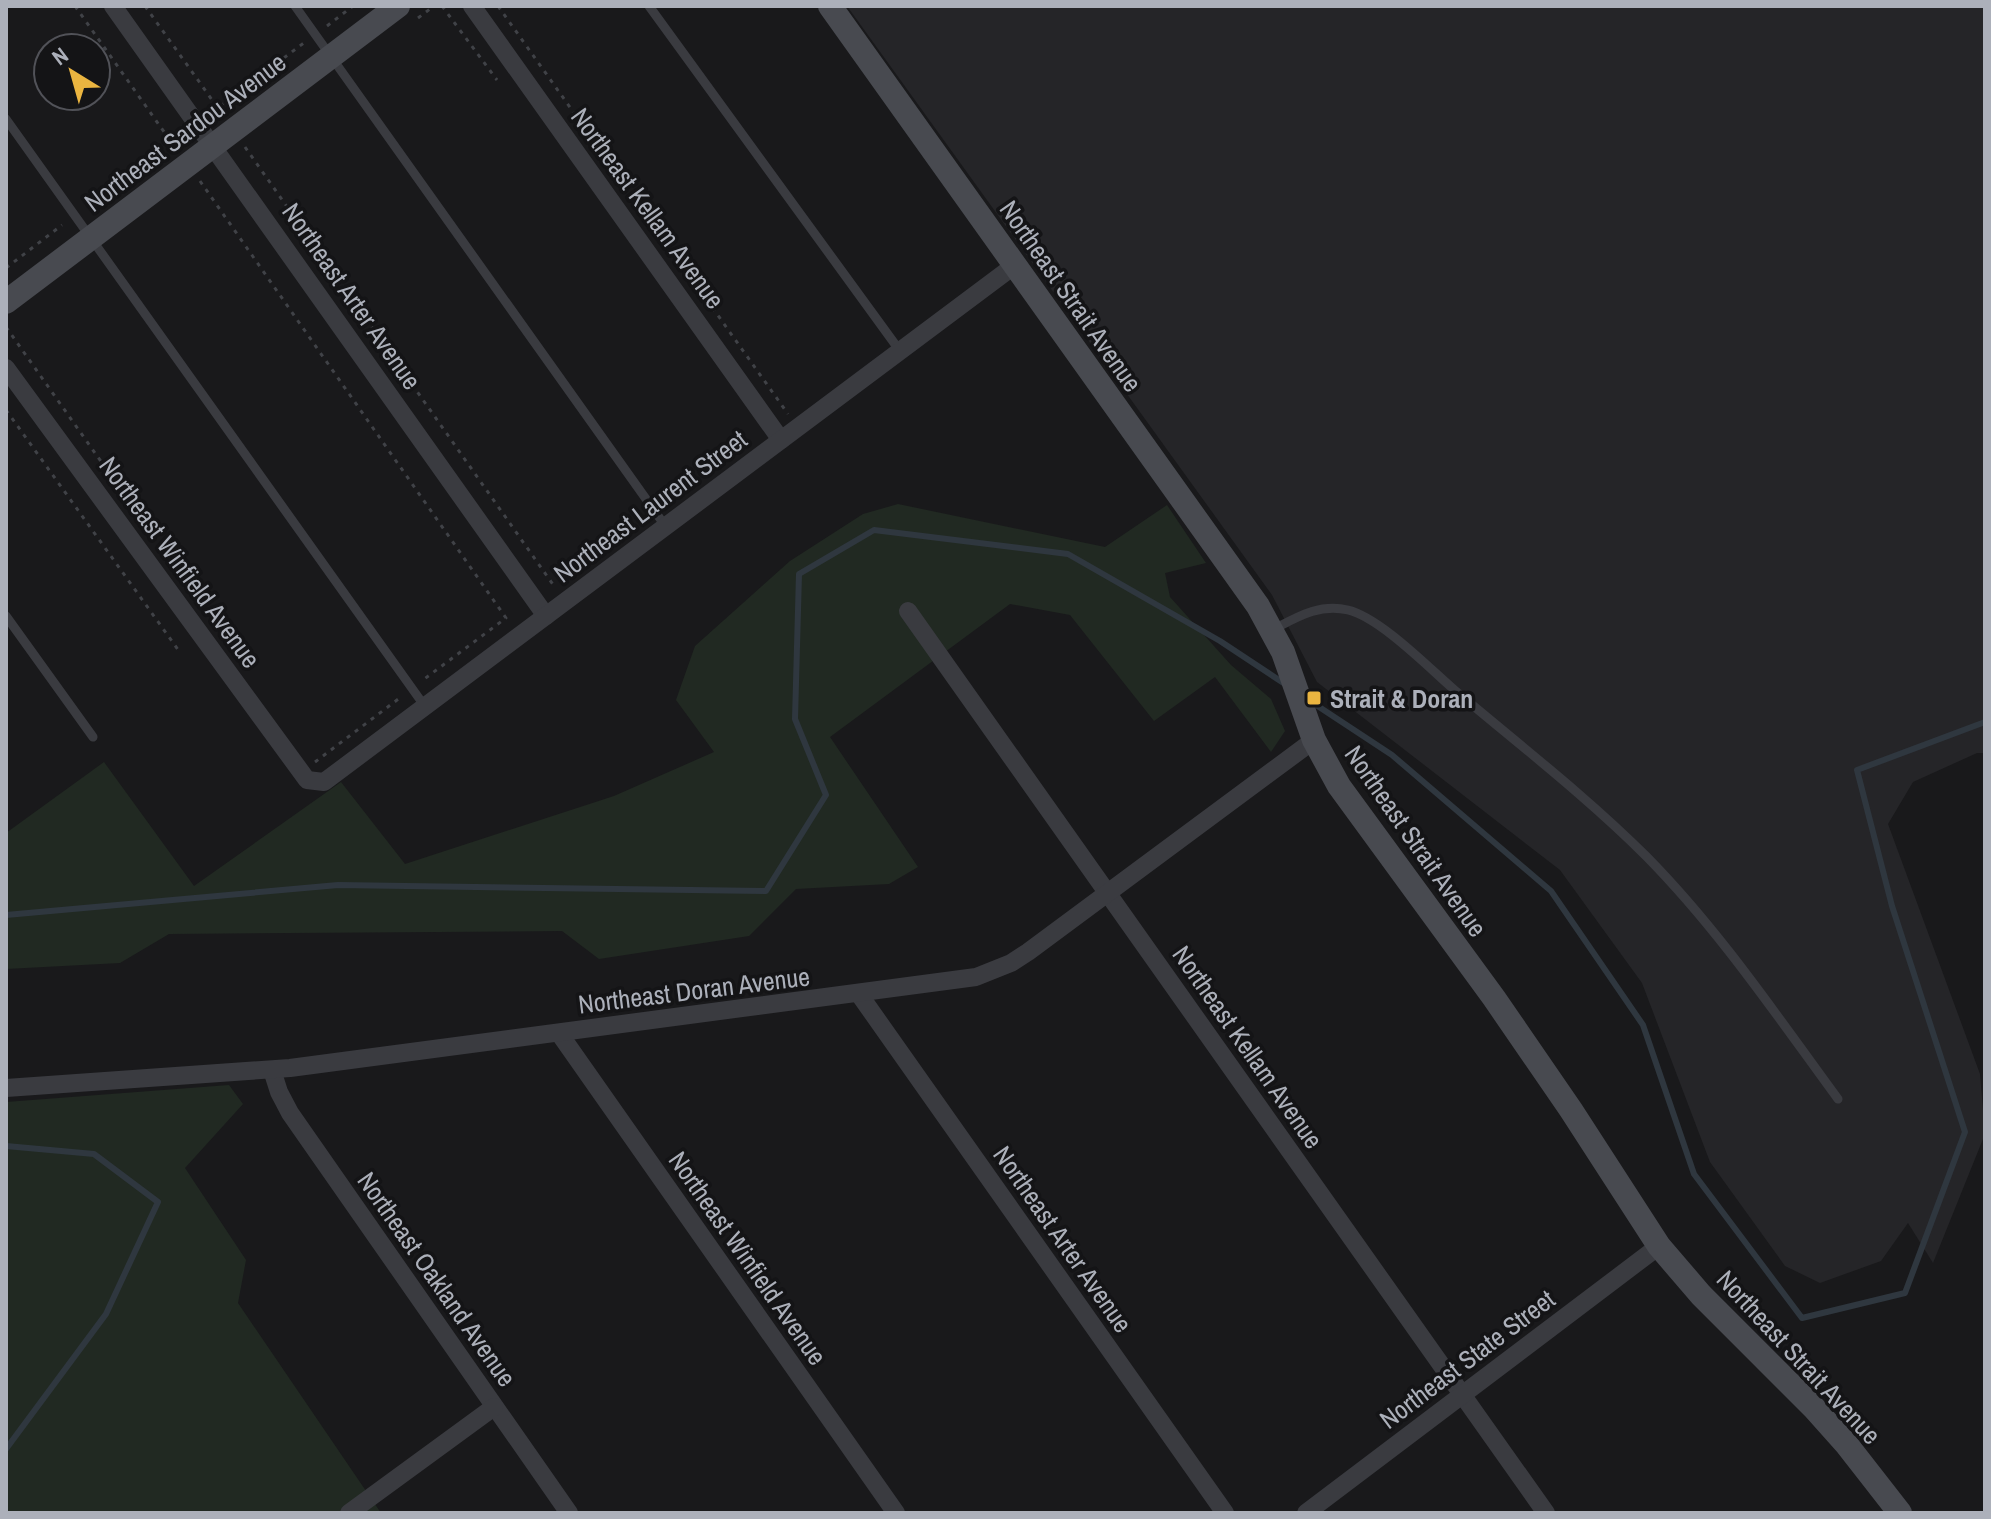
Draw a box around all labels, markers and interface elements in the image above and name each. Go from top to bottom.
north arrow [32,32,112,112]
text: N [46,40,74,72]
street label: Northeast Sardou Avenue [77,45,293,219]
street label: Northeast Kellam Avenue [563,101,733,315]
street label: Northeast Strait Avenue [992,193,1150,399]
street label: Northeast Arter Avenue [275,196,429,396]
street label: Northeast Laurent Street [546,422,754,590]
street label: Northeast Winfield Avenue [91,449,269,675]
place label: Strait & Doran [1330,681,1473,716]
marker: Strait & Doran [1305,689,1323,707]
street label: Northeast Strait Avenue [1337,738,1495,944]
street label: Northeast Kellam Avenue [1165,939,1331,1155]
street label: Northeast Doran Avenue [576,958,812,1022]
street label: Northeast Arter Avenue [986,1139,1140,1339]
street label: Northeast Winfield Avenue [661,1144,835,1372]
street label: Northeast Oakland Avenue [350,1165,524,1393]
street label: Northeast Strait Avenue [1709,1262,1889,1452]
street label: Northeast State Street [1372,1282,1562,1436]

